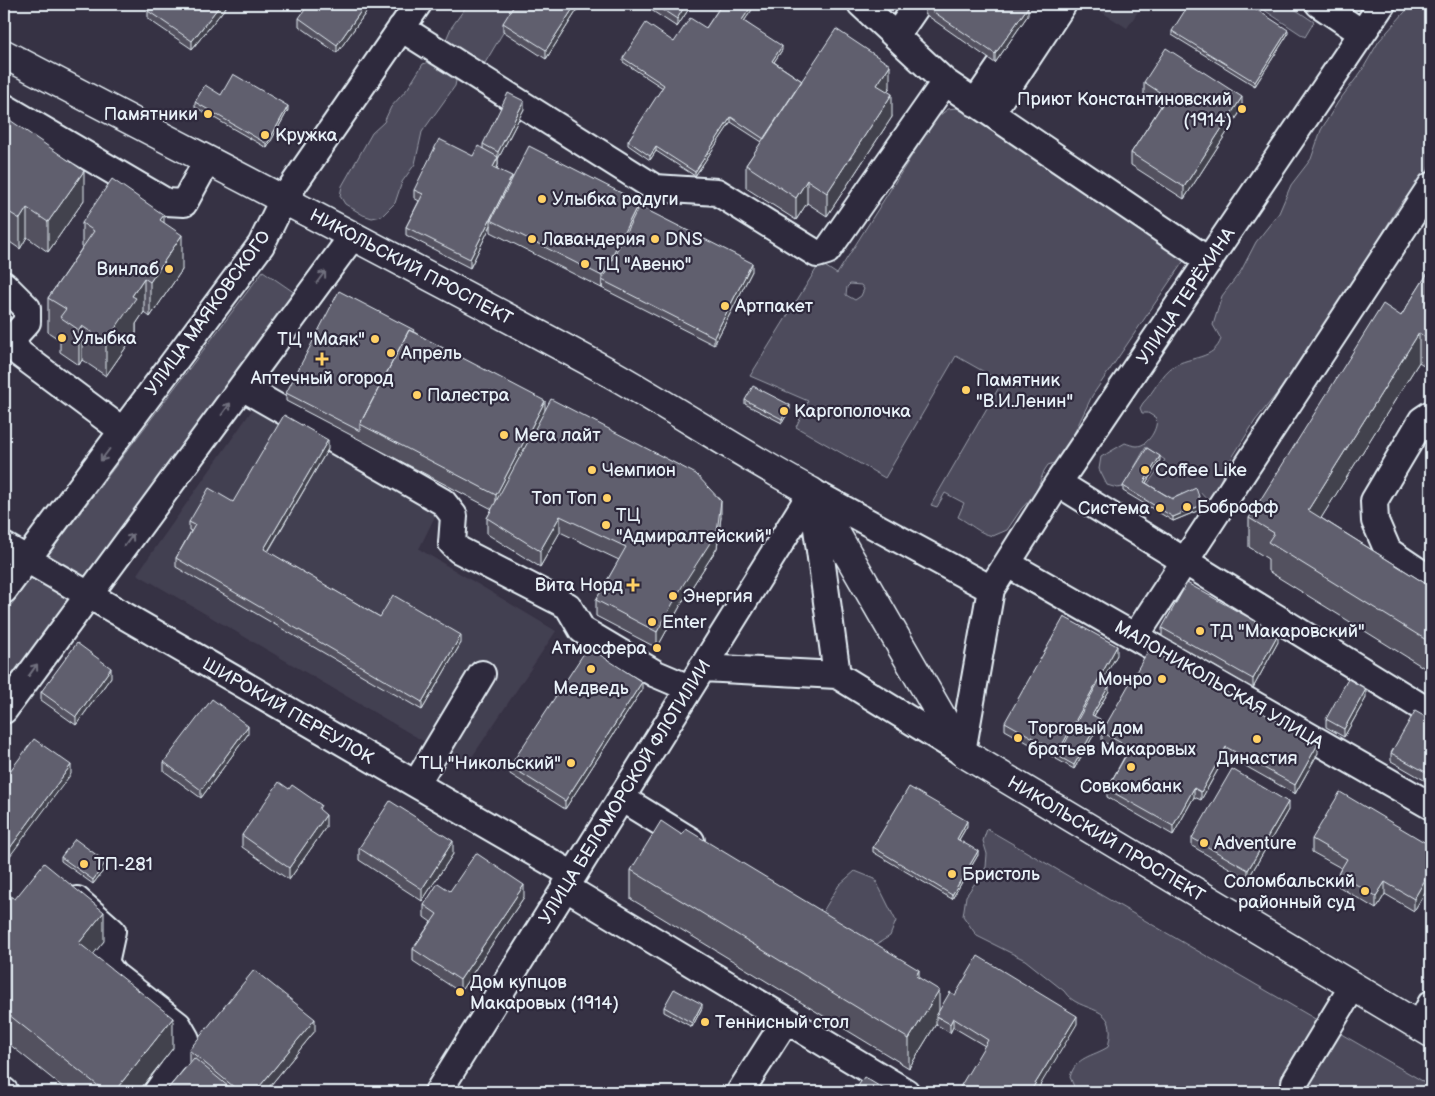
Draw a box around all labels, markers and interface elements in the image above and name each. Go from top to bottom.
place label: Приют Константиновский (1914) [1017,89,1232,131]
marker: Приют Константиновский (1914) [1236,103,1248,115]
place label: Памятники [104,104,198,125]
marker: Памятники [202,108,214,120]
place label: Кружка [275,125,338,146]
marker: Кружка [259,129,271,141]
place label: Улыбка радуги [552,189,679,210]
marker: Улыбка радуги [536,193,548,205]
street label: НИКОЛЬСКИЙ ПРОСПЕКТ [306,205,516,330]
street label: УЛИЦА ТЕРЁХИНА [1132,223,1240,368]
street label: УЛИЦА МАЯКОВСКОГО [141,226,275,400]
place label: Лавандерия [541,229,645,250]
place label: DNS [665,229,703,250]
marker: Лавандерия [526,233,538,245]
marker: DNS [649,233,661,245]
place label: ТЦ "Авеню" [595,254,691,275]
marker: ТЦ "Авеню" [579,258,591,270]
place label: Винлаб [97,259,159,280]
marker: Винлаб [163,263,175,275]
one-way arrow [316,270,326,284]
place label: Артпакет [734,296,814,317]
marker: Артпакет [719,300,731,312]
place label: Улыбка [72,328,137,349]
place label: ТЦ "Маяк" [277,329,365,350]
marker: Улыбка [56,332,68,344]
marker: ТЦ "Маяк" [369,333,381,345]
place label: Апрель [400,343,462,364]
marker: Апрель [385,347,397,359]
marker: Аптечный огород [316,353,328,365]
place label: Аптечный огород [250,368,393,389]
place label: Памятник "В.И.Ленин" [976,370,1073,412]
marker: Памятник "В.И.Ленин" [960,384,972,396]
place label: Палестра [427,385,510,406]
marker: Палестра [411,389,423,401]
place label: Каргополочка [794,401,911,422]
one-way arrow [220,403,231,416]
marker: Каргополочка [778,405,790,417]
place label: Мега лайт [514,425,601,446]
marker: Мега лайт [498,429,510,441]
one-way arrow [100,448,110,462]
place label: Чемпион [602,460,676,481]
place label: Coffee Like [1155,460,1247,481]
marker: Чемпион [586,464,598,476]
marker: Coffee Like [1139,464,1151,476]
place label: Топ Топ [532,488,597,509]
marker: Топ Топ [601,492,613,504]
place label: Боброфф [1197,497,1278,518]
place label: Система [1078,498,1150,519]
marker: Боброфф [1181,501,1193,513]
marker: Система [1154,502,1166,514]
place label: ТЦ "Адмиралтейский" [616,505,772,547]
marker: ТЦ "Адмиралтейский" [600,519,612,531]
one-way arrow [124,533,134,547]
place label: Вита Норд [535,575,623,596]
marker: Вита Норд [627,579,639,591]
place label: Энергия [683,586,753,607]
marker: Энергия [667,590,679,602]
place label: Enter [662,612,707,633]
marker: Enter [646,616,658,628]
street label: МАЛОНИКОЛЬСКАЯ УЛИЦА [1111,617,1327,754]
place label: ТД "Макаровский" [1210,621,1365,642]
marker: ТД "Макаровский" [1194,625,1206,637]
place label: Атмосфера [551,638,647,659]
marker: Атмосфера [651,642,663,654]
street label: ШИРОКИЙ ПЕРЕУЛОК [199,653,378,769]
street label: УЛИЦА БЕЛОМОРСКОЙ ФЛОТИЛИИ [535,656,715,928]
marker: Медведь [585,663,597,675]
one-way arrow [28,664,38,678]
place label: Монро [1098,669,1152,690]
marker: Монро [1156,673,1168,685]
place label: Медведь [553,678,629,699]
place label: Торговый дом братьев Макаровых [1028,718,1196,760]
marker: Торговый дом братьев Макаровых [1012,732,1024,744]
marker: Династия [1251,733,1263,745]
place label: Династия [1217,748,1297,769]
place label: ТЦ "Никольский" [419,753,561,774]
marker: ТЦ "Никольский" [565,757,577,769]
marker: Совкомбанк [1125,761,1137,773]
street label: НИКОЛЬСКИЙ ПРОСПЕКТ [1004,772,1209,907]
place label: Совкомбанк [1080,776,1182,797]
place label: Adventure [1214,833,1297,854]
marker: Adventure [1198,837,1210,849]
place label: ТП-281 [94,854,153,875]
marker: ТП-281 [78,858,90,870]
place label: Бристоль [962,864,1040,885]
marker: Бристоль [946,868,958,880]
place label: Соломбальский районный суд [1224,871,1355,913]
marker: Соломбальский районный суд [1359,885,1371,897]
place label: Дом купцов Макаровых (1914) [470,972,619,1014]
marker: Дом купцов Макаровых (1914) [454,986,466,998]
place label: Теннисный стол [715,1012,849,1033]
marker: Теннисный стол [699,1016,711,1028]

